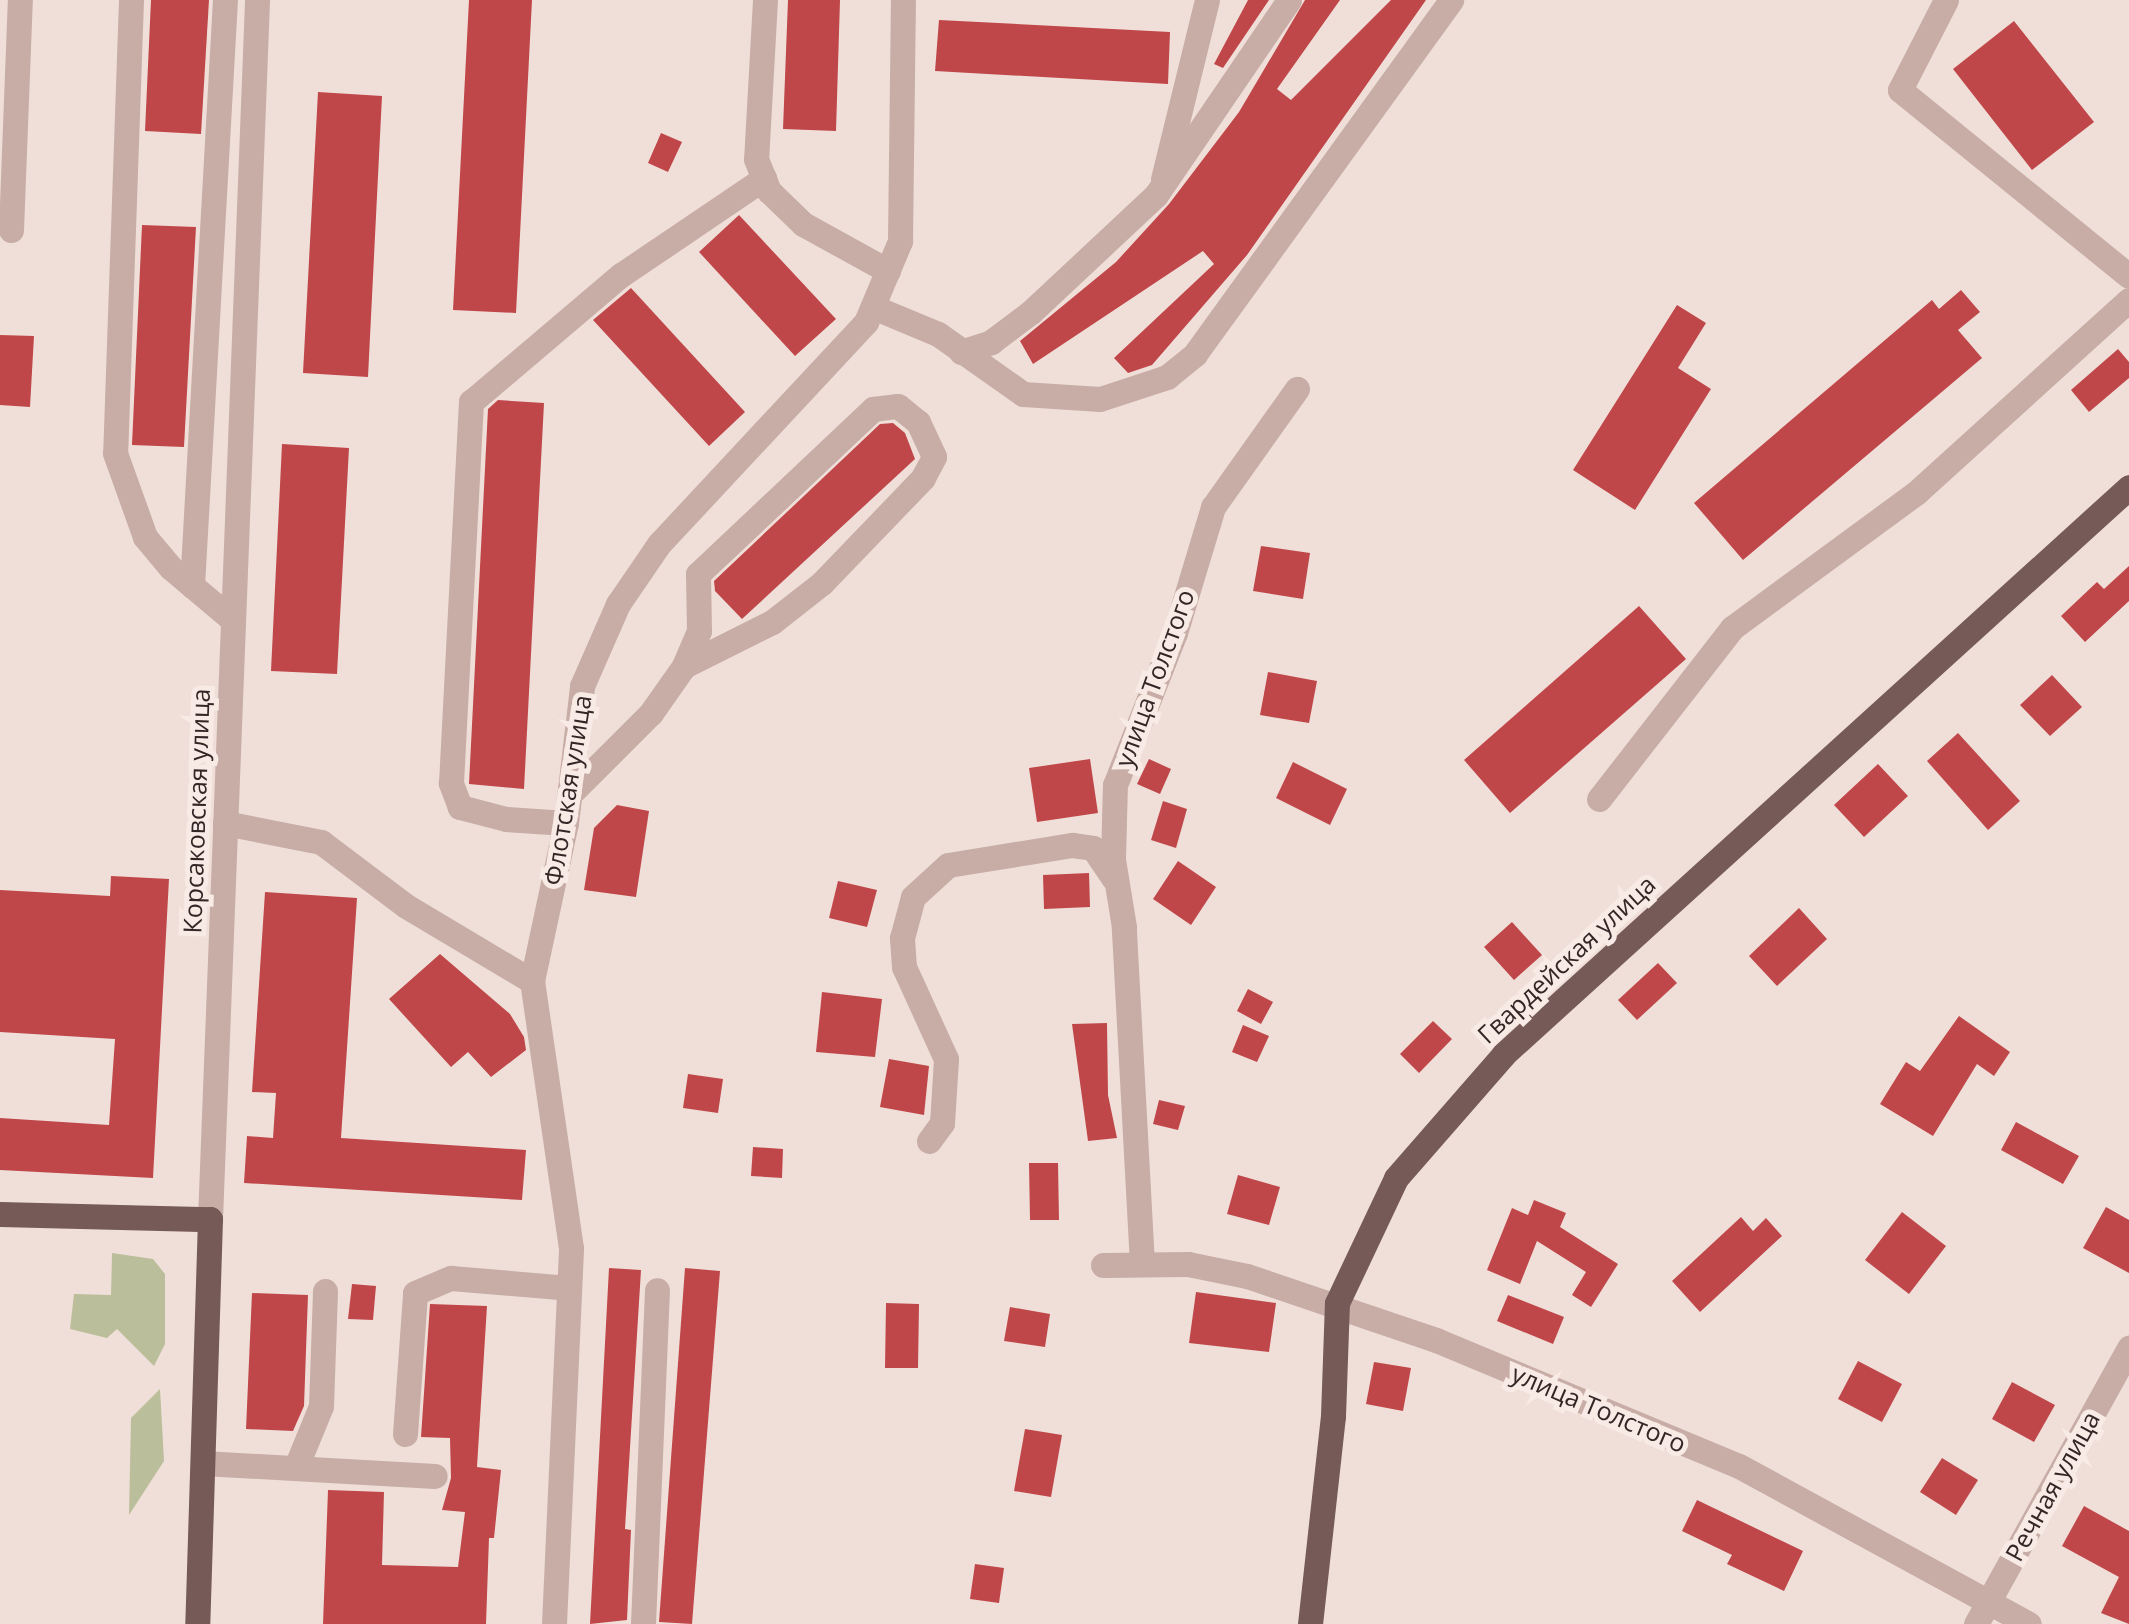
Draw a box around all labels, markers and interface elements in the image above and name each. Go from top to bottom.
street label: улица Толстого [1108,585,1200,771]
street label: Корсаковская улица [177,688,215,934]
street label: Флотская улица [537,693,597,887]
street label: Гвардейская улица [1471,869,1661,1049]
street label: улица Толстого [1507,1358,1691,1458]
street label: Речная улица [1999,1406,2105,1566]

